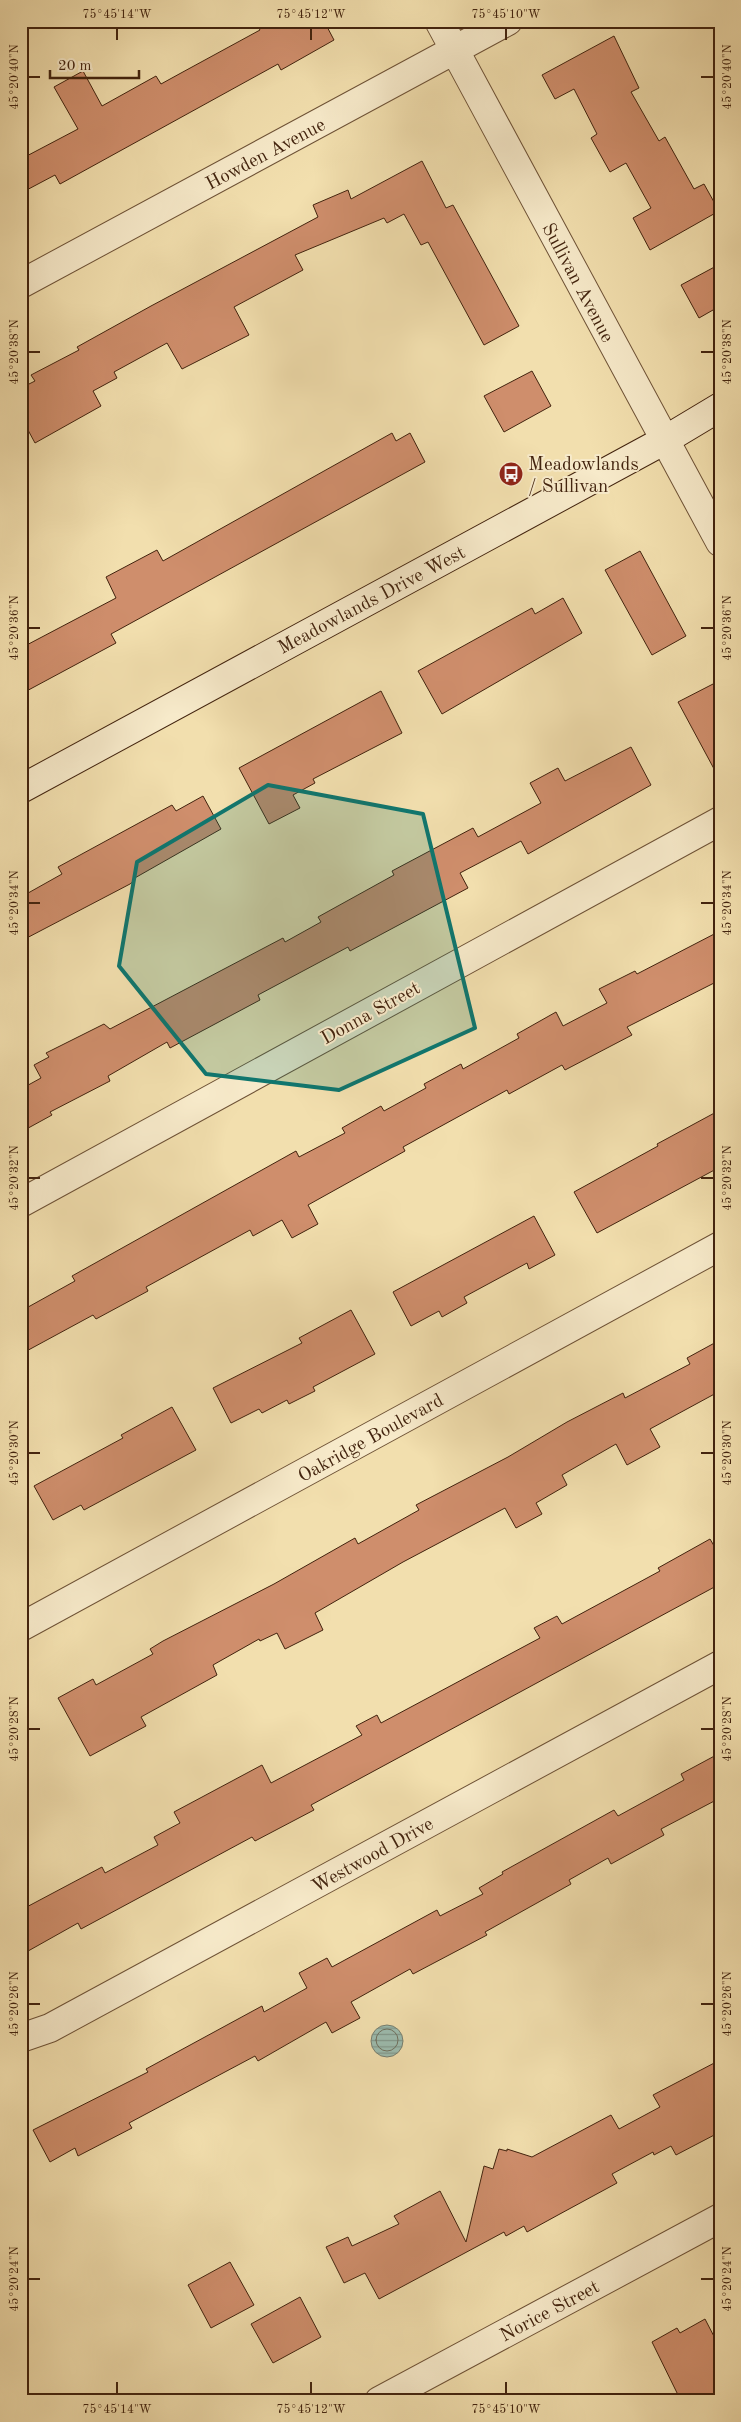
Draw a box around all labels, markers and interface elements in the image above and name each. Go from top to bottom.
text: 75°45'14"W [82,8,152,21]
text: 75°45'12"W [276,8,346,21]
text: 75°45'10"W [471,8,541,21]
text: 45°20'40"N [8,44,21,110]
text: 45°20'40"N [721,44,734,110]
scale bar [50,48,139,80]
text: 20 m [58,59,92,74]
street label: Howden Avenue [203,116,329,195]
street label: Sullivan Avenue [537,220,616,346]
text: 45°20'38"N [8,319,21,385]
text: 45°20'38"N [721,319,734,385]
place label: Meadowlands / Sullivan [528,456,639,497]
bus stop icon: Meadowlands / Sullivan [498,461,524,487]
street label: Meadowlands Drive West [275,544,469,659]
text: 45°20'36"N [8,595,21,661]
text: 45°20'36"N [721,595,734,661]
text: 45°20'34"N [8,870,21,936]
text: 45°20'34"N [721,870,734,936]
street label: Donna Street [319,979,424,1049]
text: 45°20'32"N [8,1145,21,1211]
text: 45°20'32"N [721,1145,734,1211]
street label: Oakridge Boulevard [295,1391,447,1487]
text: 45°20'30"N [8,1420,21,1486]
text: 45°20'30"N [721,1420,734,1486]
text: 45°20'28"N [8,1696,21,1762]
text: 45°20'28"N [721,1696,734,1762]
street label: Westwood Drive [309,1815,437,1897]
text: 45°20'26"N [8,1971,21,2037]
text: 45°20'26"N [721,1971,734,2037]
text: 45°20'24"N [8,2246,21,2312]
text: 45°20'24"N [721,2246,734,2312]
street label: Norice Street [497,2278,603,2346]
text: 75°45'14"W [82,2403,152,2416]
text: 75°45'12"W [276,2403,346,2416]
text: 75°45'10"W [471,2403,541,2416]

